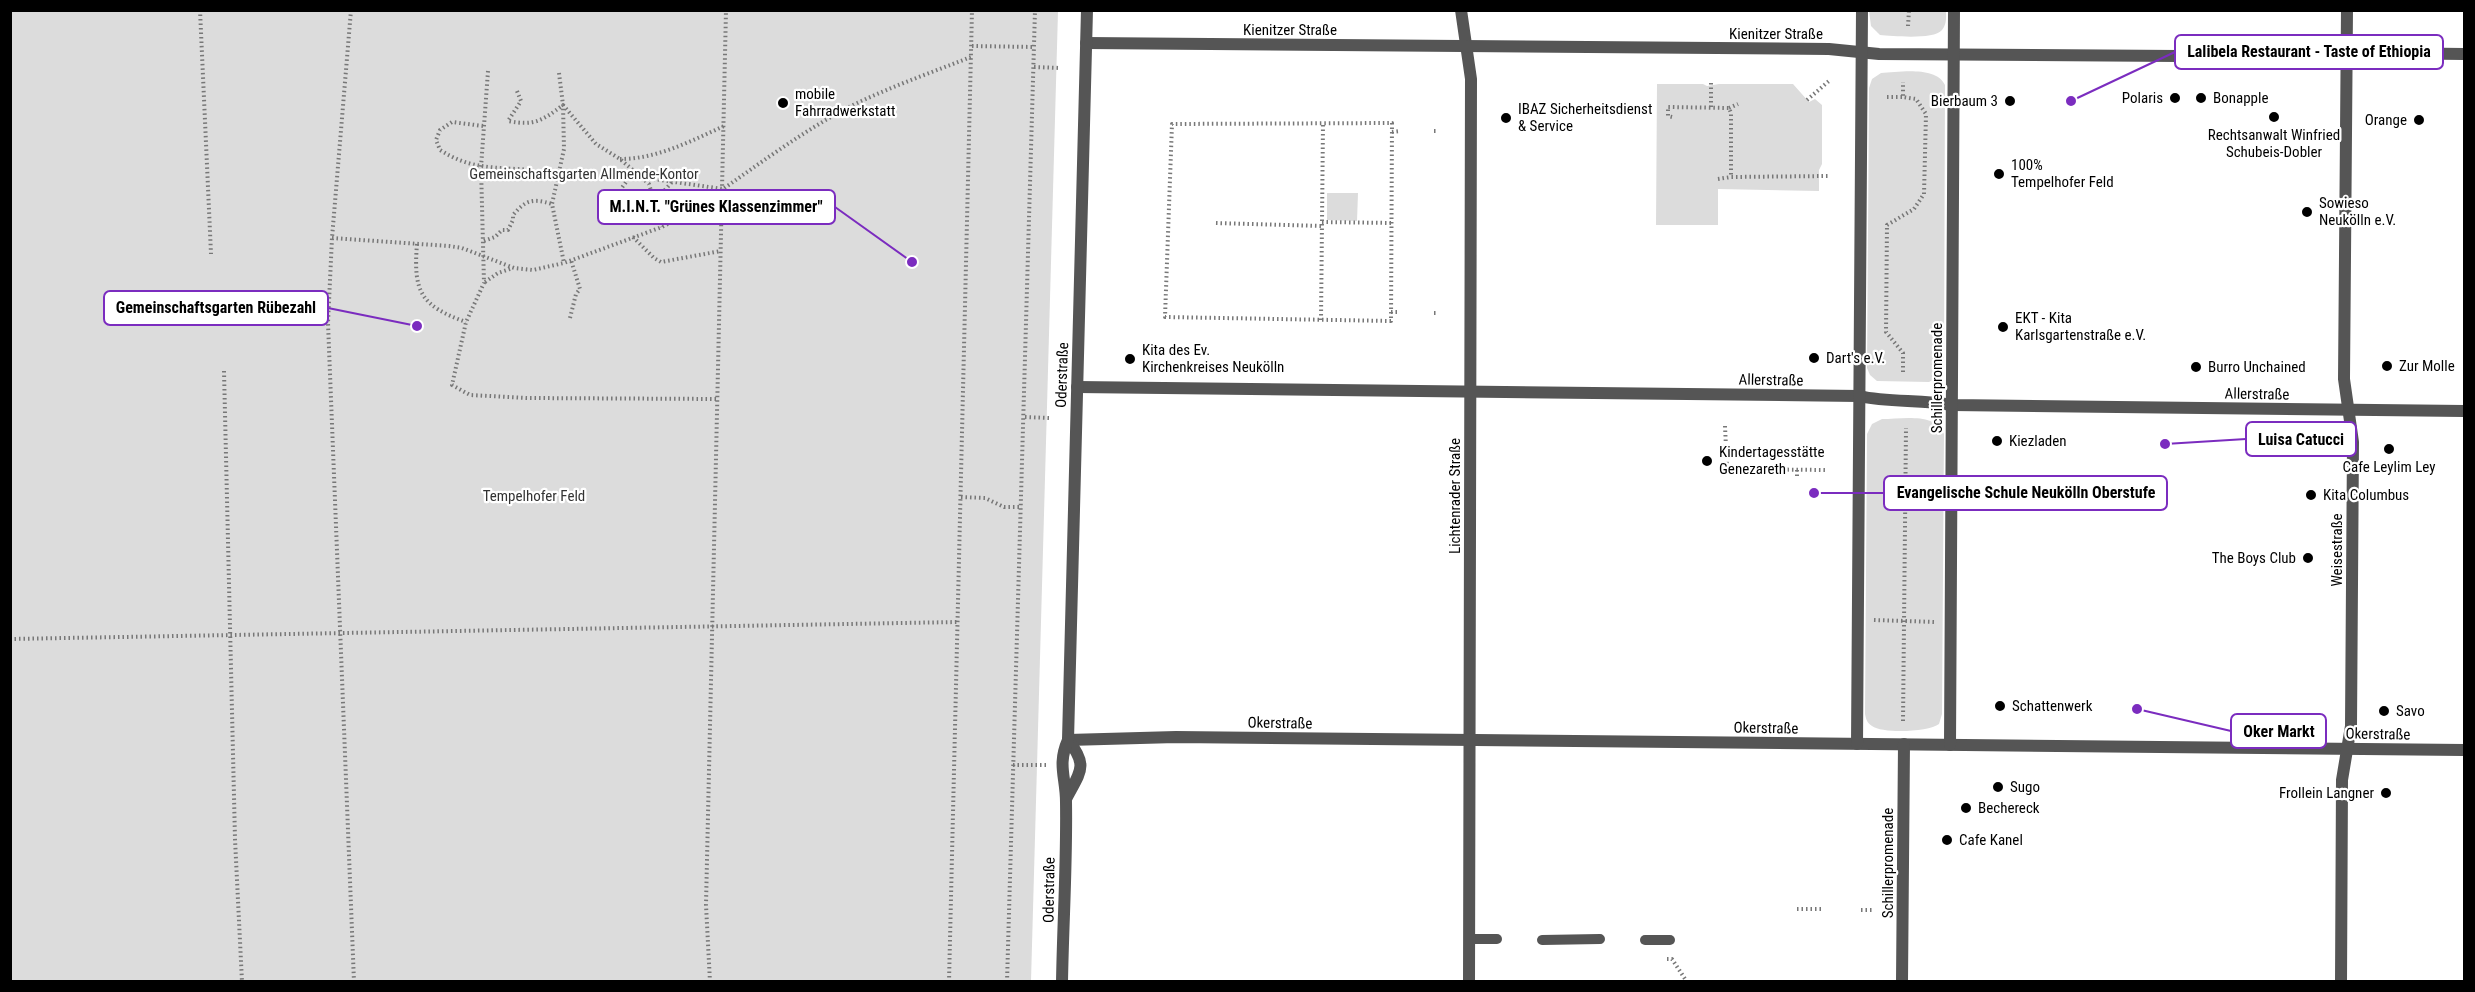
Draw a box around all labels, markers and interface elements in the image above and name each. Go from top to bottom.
street label: Kienitzer Straße [1243,21,1337,39]
street label: Kienitzer Straße [1729,25,1823,43]
callout: Lalibela Restaurant - Taste of Ethiopia [2175,35,2443,69]
text: Lalibela Restaurant - Taste of Ethiopia [2187,42,2431,61]
place label: mobile Fahrradwerkstatt [795,85,895,120]
place label: Polaris [2122,89,2163,107]
place label: Bonapple [2213,89,2268,107]
marker: Polaris [2168,91,2182,105]
marker: Bonapple [2194,91,2208,105]
place label: Bierbaum 3 [1931,92,1998,110]
marker: Bierbaum 3 [2003,94,2017,108]
marker: mobile Fahrradwerkstatt [776,96,790,110]
place label: IBAZ Sicherheitsdienst & Service [1518,100,1652,135]
marker: Rechtsanwalt Winfried Schubeis-Dobler [2267,110,2281,124]
marker: IBAZ Sicherheitsdienst & Service [1499,111,1513,125]
place label: Orange [2365,111,2407,129]
marker: Orange [2412,113,2426,127]
place label: Rechtsanwalt Winfried Schubeis-Dobler [2208,126,2340,161]
place label: 100% Tempelhofer Feld [2011,156,2114,191]
park label: Gemeinschaftsgarten Allmende-Kontor [469,165,699,183]
marker: 100% Tempelhofer Feld [1992,167,2006,181]
callout: M.I.N.T. "Grünes Klassenzimmer" [598,190,835,224]
place label: Sowieso Neukölln e.V. [2319,194,2396,229]
text: M.I.N.T. "Grünes Klassenzimmer" [609,197,823,216]
marker: Sowieso Neukölln e.V. [2300,205,2314,219]
callout: Gemeinschaftsgarten Rübezahl [104,291,328,325]
text: Gemeinschaftsgarten Rübezahl [116,298,316,317]
place label: EKT - Kita Karlsgartenstraße e.V. [2015,309,2146,344]
marker: EKT - Kita Karlsgartenstraße e.V. [1996,320,2010,334]
street label: Schillerpromenade [1928,323,1946,433]
place label: Kita des Ev. Kirchenkreises Neukölln [1142,341,1284,376]
street label: Oderstraße [1052,342,1072,408]
place label: Dart's e.V. [1826,349,1885,367]
marker: Dart's e.V. [1807,351,1821,365]
marker: Kita des Ev. Kirchenkreises Neukölln [1123,352,1137,366]
place label: Zur Molle [2399,357,2455,375]
place label: Burro Unchained [2208,358,2306,376]
marker: Zur Molle [2380,359,2394,373]
marker: Burro Unchained [2189,360,2203,374]
street label: Allerstraße [1738,370,1804,390]
street label: Allerstraße [2224,384,2290,404]
callout: Luisa Catucci [2246,422,2356,456]
text: Luisa Catucci [2258,430,2344,449]
place label: Kiezladen [2009,432,2067,450]
marker: Kiezladen [1990,434,2004,448]
street label: Lichtenrader Straße [1446,438,1464,554]
marker: Cafe Leylim Ley [2382,442,2396,456]
place label: Kindertagesstätte Genezareth [1719,443,1825,478]
marker: Kindertagesstätte Genezareth [1700,454,1714,468]
place label: Cafe Leylim Ley [2343,458,2436,476]
callout: Evangelische Schule Neukölln Oberstufe [1884,476,2167,510]
text: Evangelische Schule Neukölln Oberstufe [1897,483,2156,502]
place label: Kita Columbus [2323,486,2409,504]
park label: Tempelhofer Feld [483,487,585,505]
marker: Kita Columbus [2304,488,2318,502]
street label: Weisestraße [2328,513,2346,587]
place label: The Boys Club [2212,549,2296,567]
marker: The Boys Club [2301,551,2315,565]
place label: Schattenwerk [2012,697,2093,715]
marker: Schattenwerk [1993,699,2007,713]
place label: Savo [2396,702,2425,720]
marker: Savo [2377,704,2391,718]
street label: Okerstraße [1247,713,1313,733]
callout: Oker Markt [2231,714,2326,748]
street label: Okerstraße [1733,718,1799,738]
text: Oker Markt [2243,722,2315,741]
street label: Okerstraße [2345,724,2411,744]
place label: Sugo [2010,778,2040,796]
marker: Sugo [1991,780,2005,794]
place label: Frollein Langner [2279,784,2374,802]
marker: Frollein Langner [2379,786,2393,800]
place label: Bechereck [1978,799,2040,817]
marker: Bechereck [1959,801,1973,815]
street label: Schillerpromenade [1879,808,1897,918]
place label: Cafe Kanel [1959,831,2023,849]
marker: Cafe Kanel [1940,833,1954,847]
street label: Oderstraße [1039,857,1059,923]

